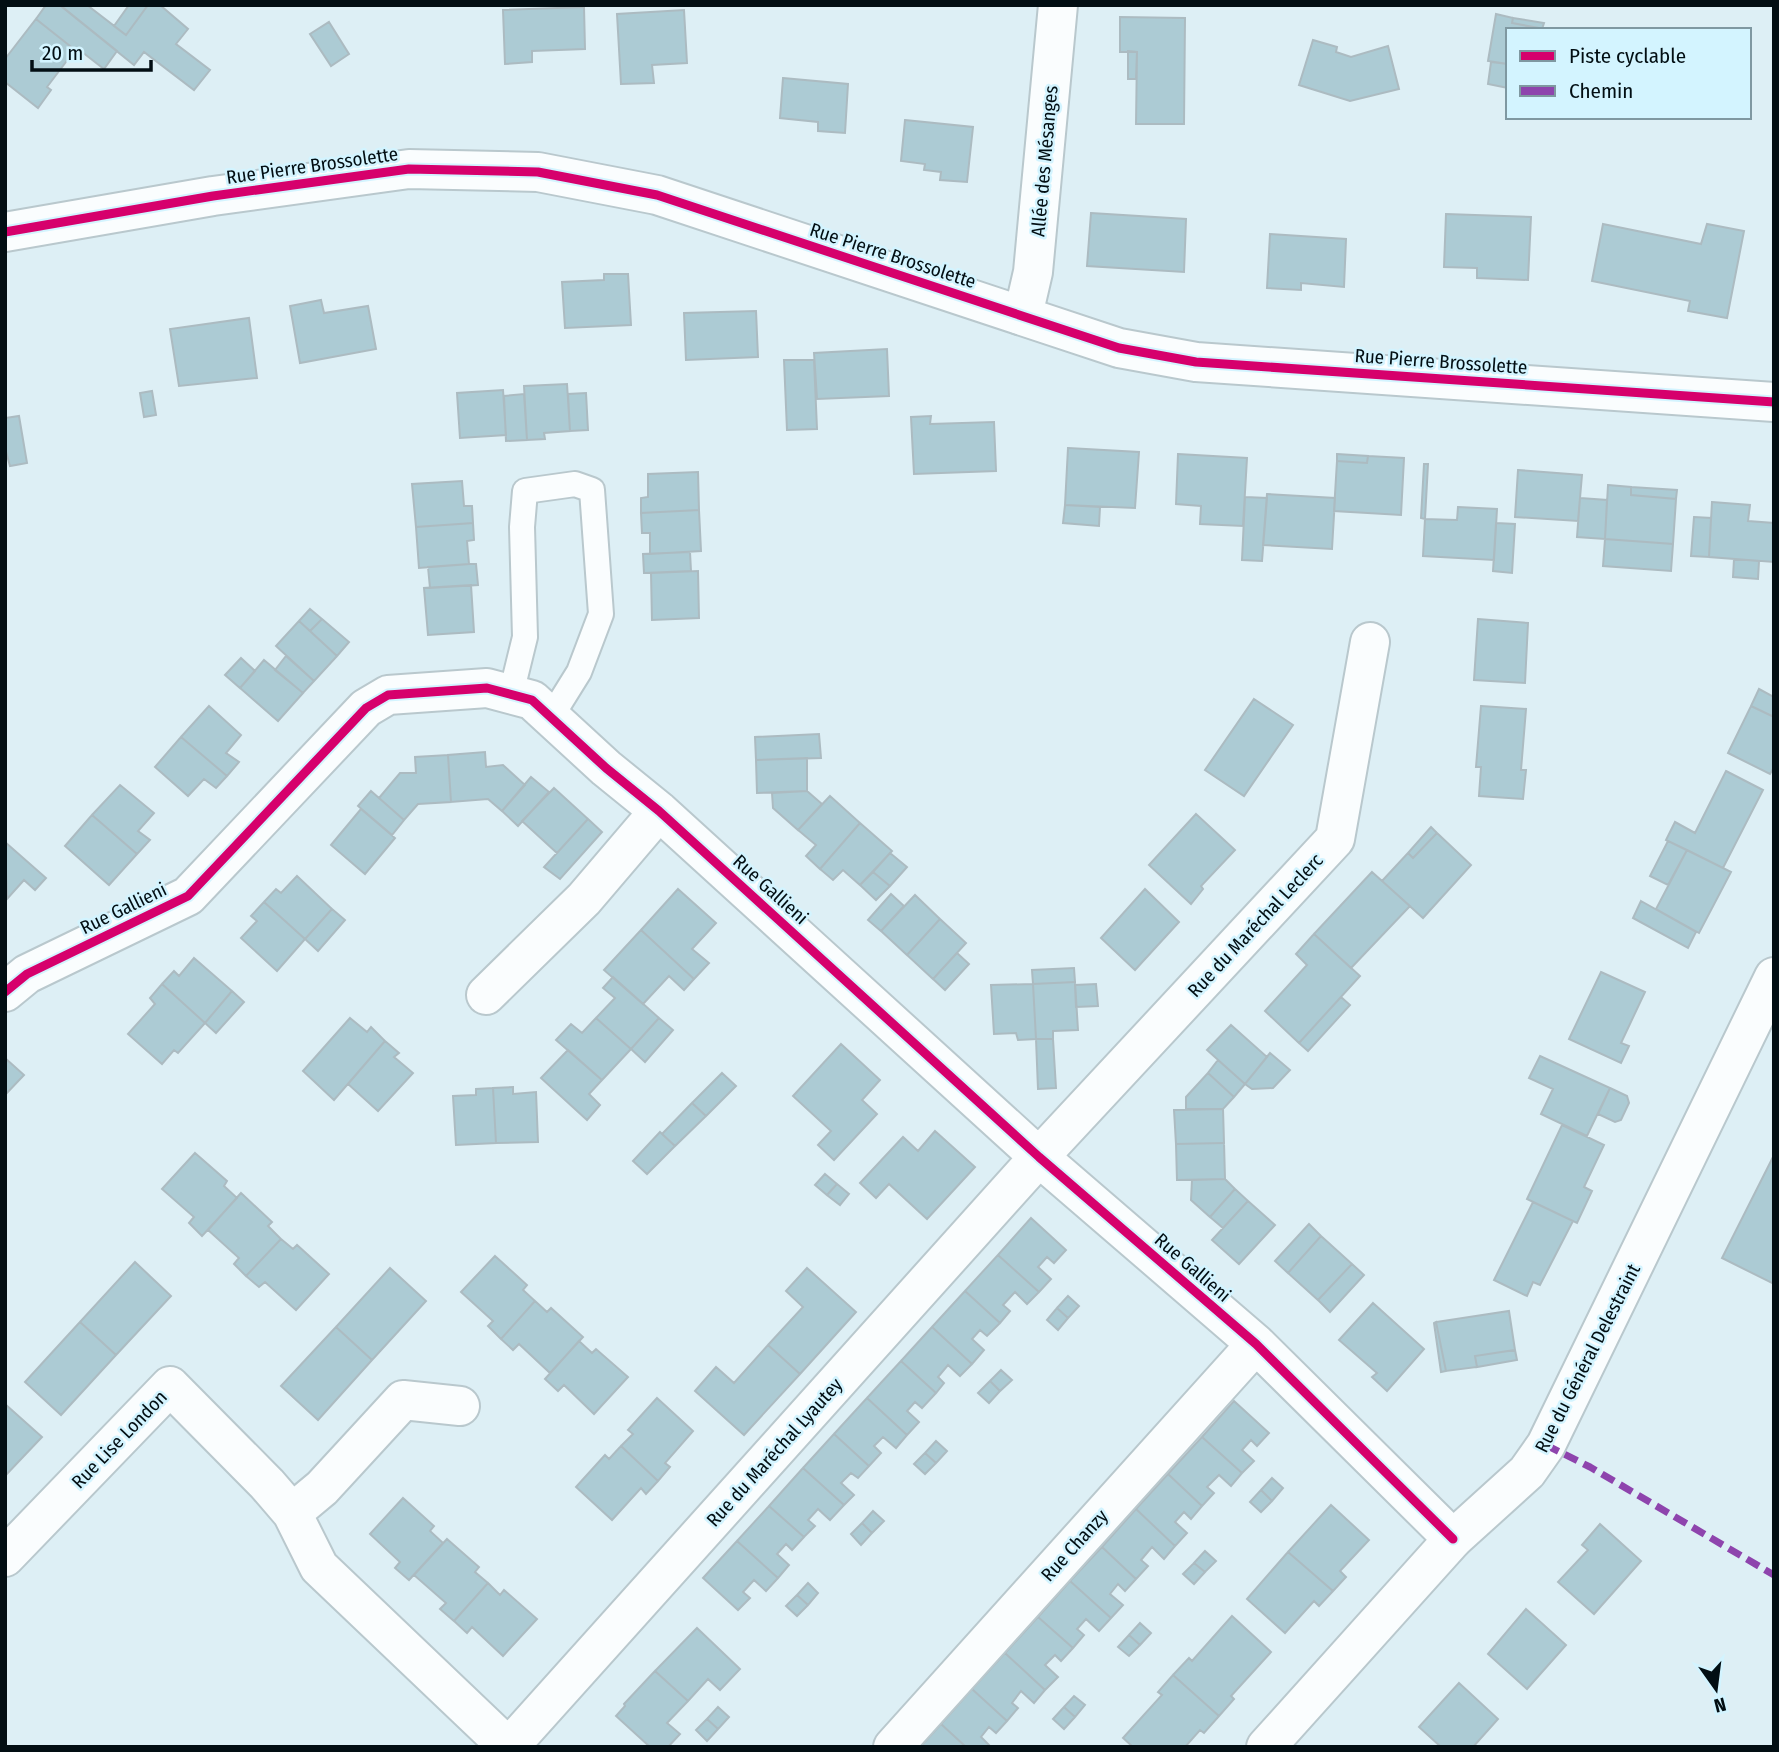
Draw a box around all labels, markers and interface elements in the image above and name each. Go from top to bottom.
scale bar [32,28,150,72]
legend [1506,28,1751,119]
text: 20 m [42,40,83,66]
text: Piste cyclable [1569,43,1686,69]
text: Chemin [1569,78,1633,104]
street label: Allée des Mésanges [1026,85,1063,238]
street label: Rue Pierre Brossolette [225,142,399,189]
street label: Rue Pierre Brossolette [807,218,979,293]
street label: Rue Pierre Brossolette [1354,344,1528,379]
street label: Rue du Maréchal Leclerc [1183,849,1328,1002]
street label: Rue Gallieni [728,850,813,929]
street label: Rue Gallieni [76,878,170,939]
street label: Rue Gallieni [1150,1228,1235,1307]
street label: Rue du Général Delestraint [1530,1259,1645,1456]
street label: Rue du Maréchal Lyautey [702,1373,848,1531]
street label: Rue Lise London [67,1385,172,1493]
street label: Rue Chanzy [1036,1504,1113,1586]
north arrow [1681,1654,1751,1724]
text: N [1712,1692,1728,1718]

